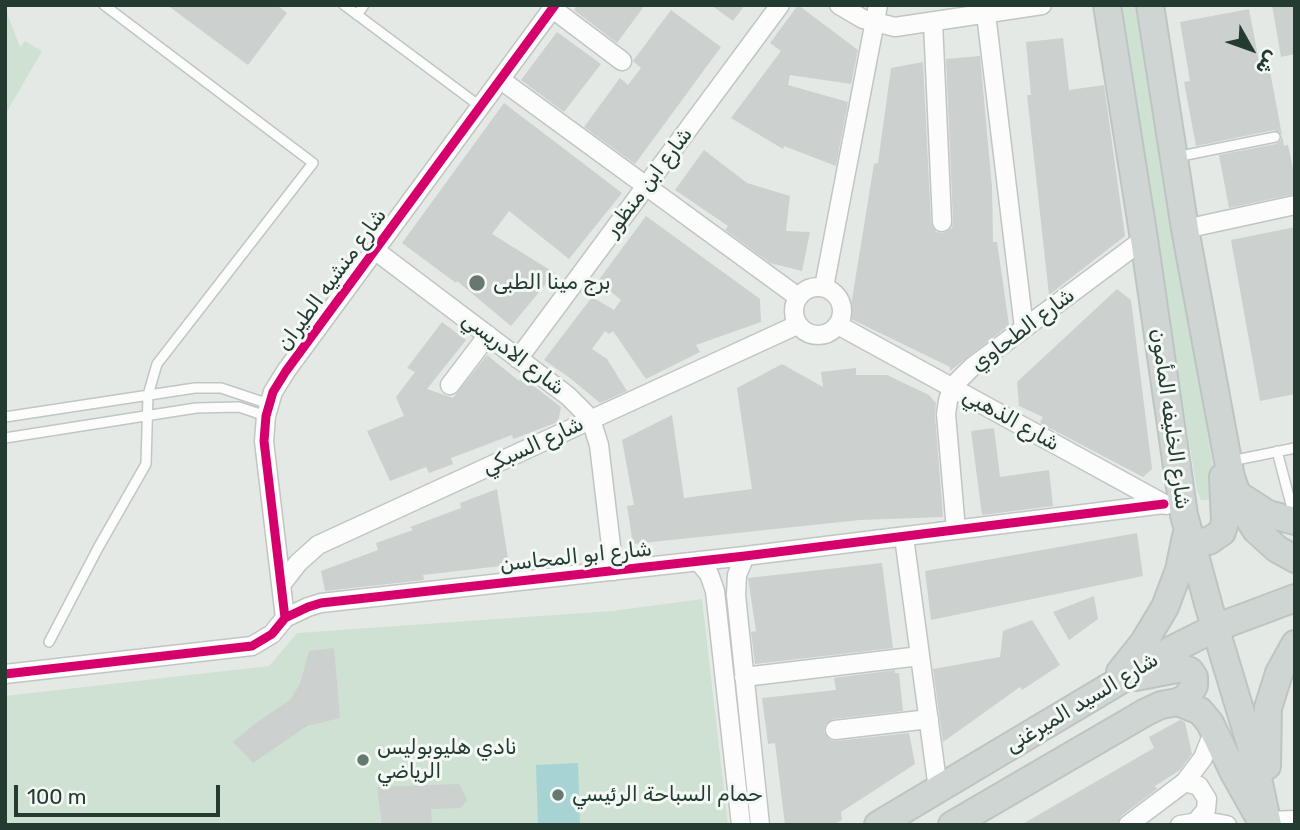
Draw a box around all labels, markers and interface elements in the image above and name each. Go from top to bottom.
north arrow [1216,14,1286,84]
text: ش [1251,46,1284,79]
street label: شارع ابن منظور [600,123,698,241]
street label: شارع منشيه الطيران [272,204,392,356]
place label: برج مينا الطبى [493,270,611,296]
marker: برج مينا الطبى [467,273,487,293]
street label: شارع الطحاوي [966,283,1080,377]
street label: شارع الادريسي [457,307,569,401]
street label: شارع الخليفه المأمون [1145,327,1195,511]
street label: شارع الذهبي [958,383,1064,457]
street label: شارع السبكي [478,411,588,481]
street label: شارع ابو المحاسن [499,536,653,578]
street label: شارع السيد الميرغنى [1001,647,1163,759]
place label: نادي هليوبوليس الرياضي [377,735,517,785]
marker: نادي هليوبوليس الرياضي [355,752,371,768]
scale bar [18,770,224,814]
place label: حمام السباحة الرئيسي [572,782,763,808]
text: 100 m [27,784,86,809]
marker: حمام السباحة الرئيسي [550,787,566,803]

